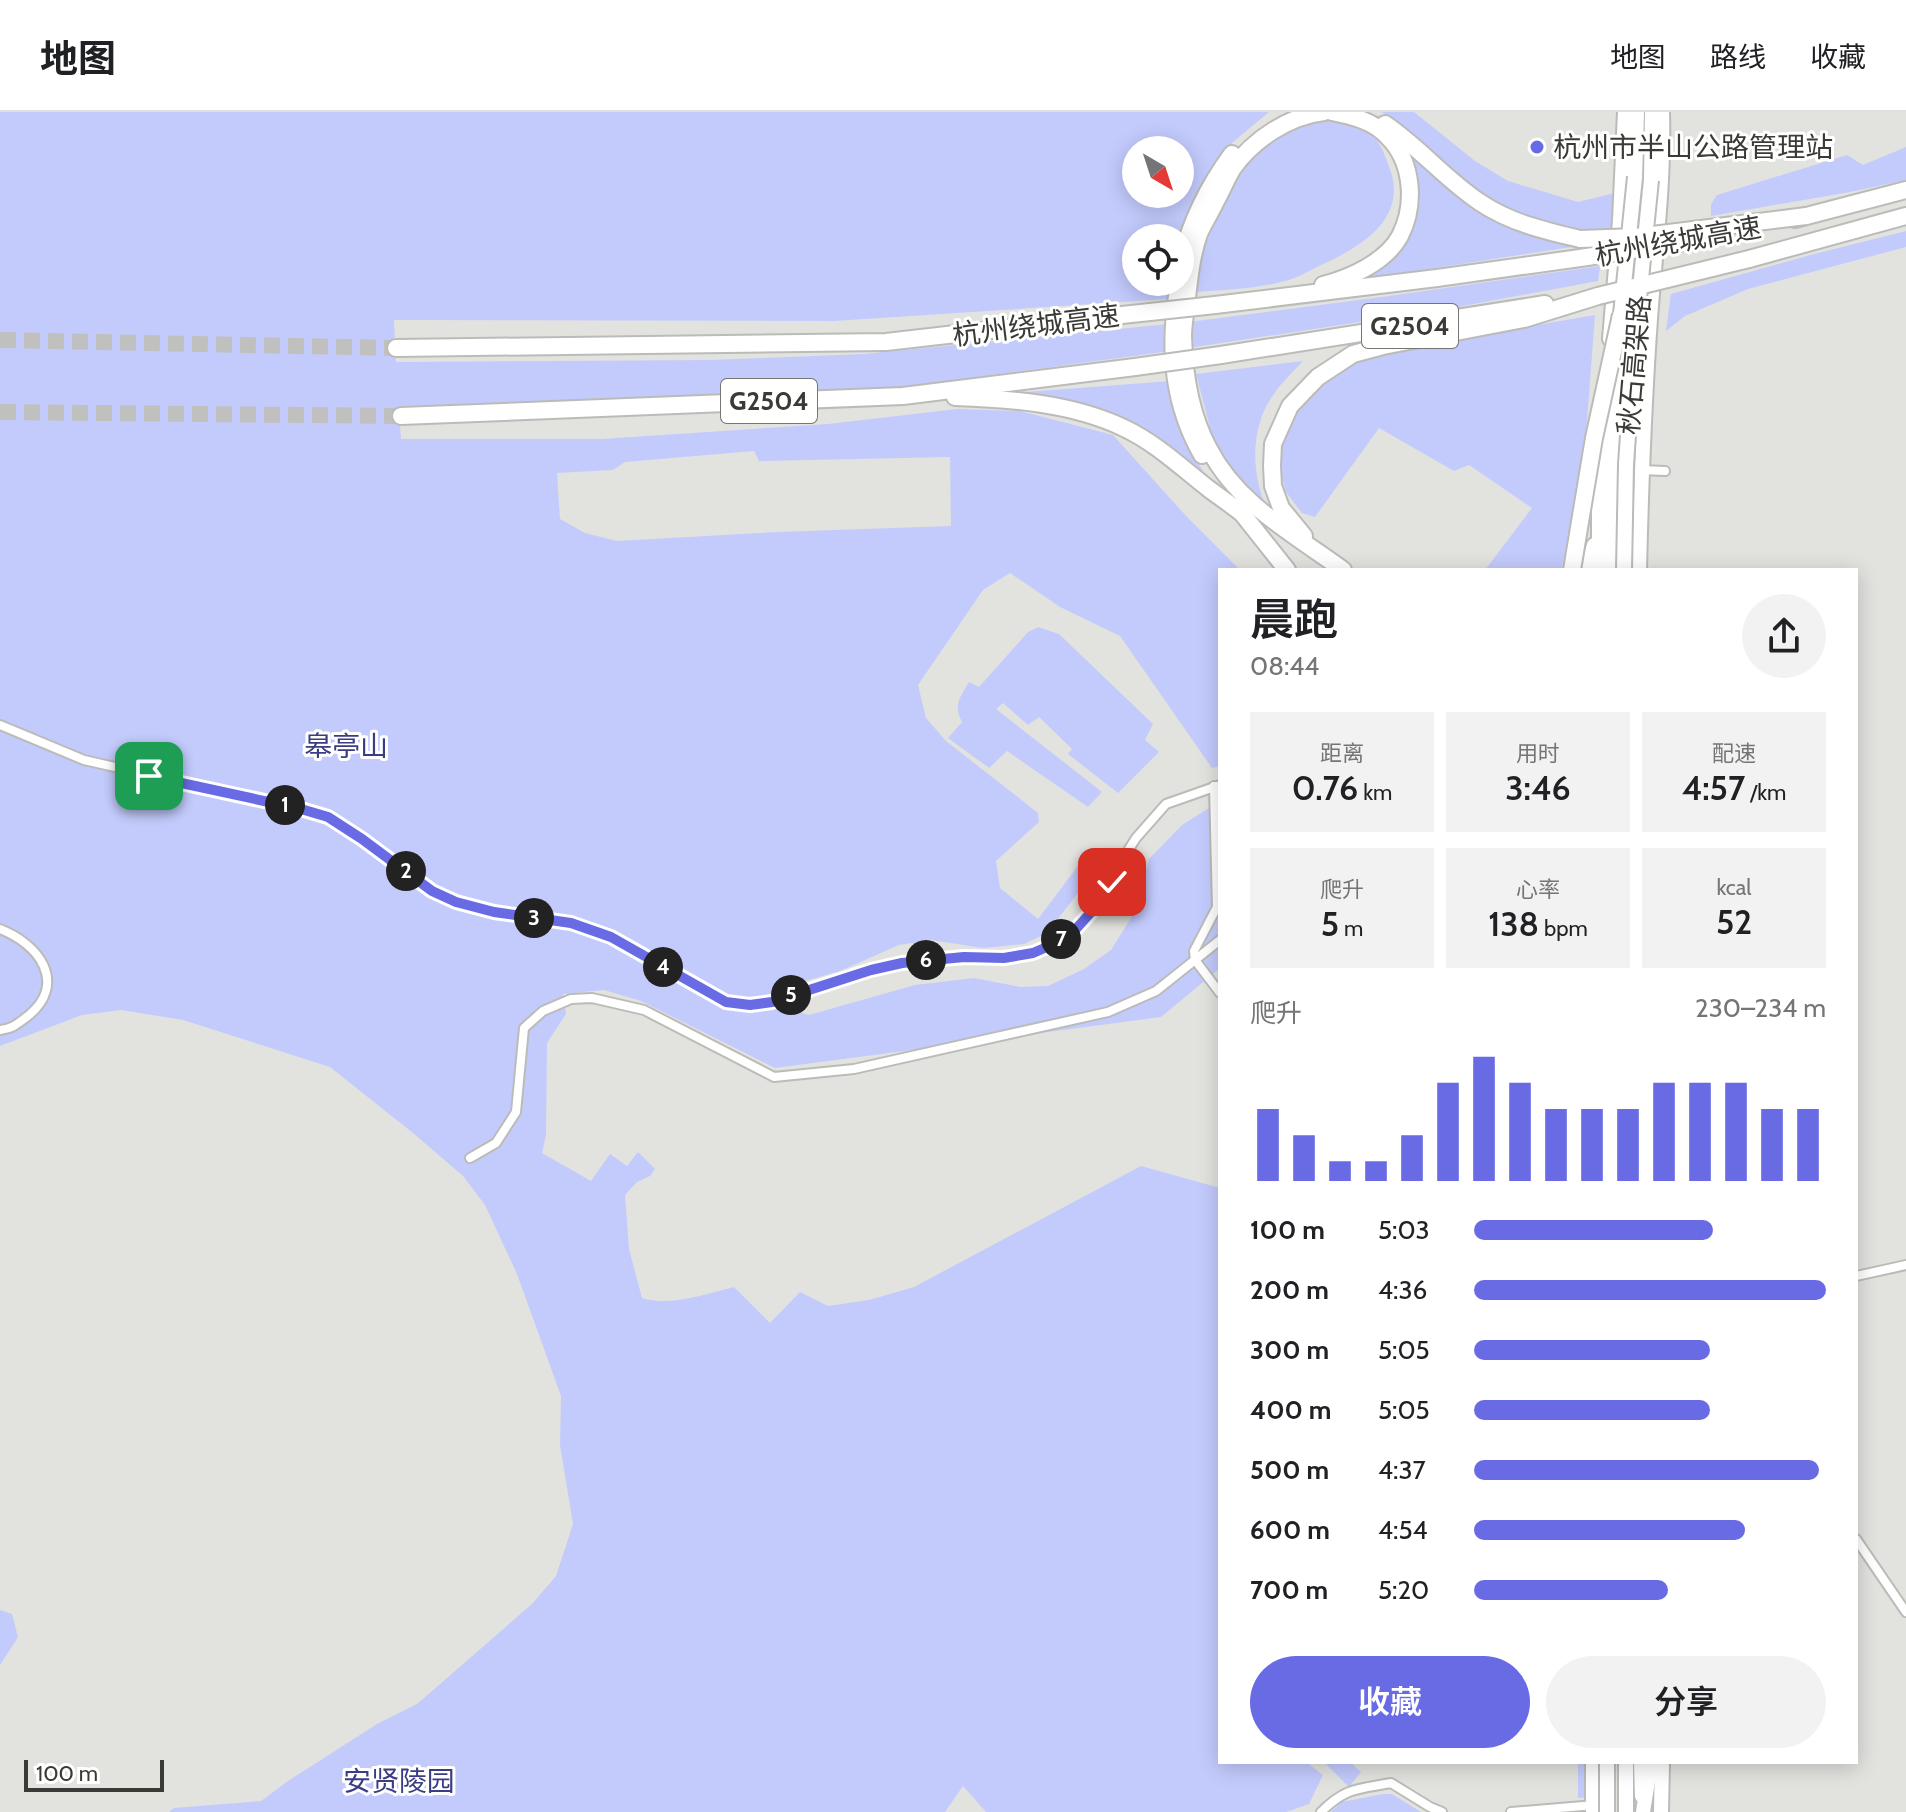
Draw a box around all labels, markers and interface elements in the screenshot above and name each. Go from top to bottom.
text: 地图 [40,35,116,82]
text: 地图 [1610,40,1666,74]
text: 路线 [1710,40,1766,74]
text: 收藏 [1810,40,1866,74]
place label: 杭州市半山公路管理站 [1553,130,1833,164]
north arrow [1122,136,1194,208]
map controls [1122,136,1194,296]
marker: 杭州市半山公路管理站 [1528,138,1546,156]
street label: 杭州绕城高速 [1592,210,1764,272]
button: locate [1122,224,1194,296]
street label: 秋石高架路 [1611,294,1657,436]
street label: 杭州绕城高速 [951,298,1121,352]
road number: G2504 [1362,304,1458,348]
road number: G2504 [721,379,817,423]
text: 晨跑 [1250,593,1338,646]
button: share [1742,594,1826,678]
text: 08:44 [1250,650,1319,682]
park label: 皋亭山 [304,729,388,763]
text: 距离 [1320,740,1364,767]
text: 用时 [1516,740,1560,767]
text: 配速 [1712,740,1756,767]
pin [115,742,183,810]
icon: arrive [127,754,171,798]
text: 0.76 [1292,767,1358,809]
text: 3:46 [1505,767,1571,809]
text: 4:57 [1682,767,1745,809]
text: km [1358,779,1392,806]
text: /km [1745,779,1786,806]
pin: 1 [265,785,305,825]
text: 1 [281,791,289,818]
pin [1078,848,1146,916]
pin: 2 [386,851,426,891]
text: 2 [400,857,412,884]
icon: check [1090,860,1134,904]
text: kcal [1716,874,1752,901]
text: 爬升 [1320,876,1364,903]
text: 心率 [1516,876,1560,903]
pin: 3 [514,898,554,938]
text: 52 [1716,901,1752,943]
text: 5 [1321,903,1339,945]
text: 138 [1488,903,1539,945]
text: 3 [528,904,540,931]
text: m [1339,915,1363,942]
text: bpm [1539,915,1588,942]
pin: 7 [1041,919,1081,959]
text: 7 [1055,925,1067,952]
pin: 6 [906,940,946,980]
text: 6 [920,946,932,973]
pin: 4 [643,947,683,987]
text: 4 [656,953,670,980]
pin: 5 [771,975,811,1015]
text: 5 [785,981,797,1008]
text: 230–234 m [1695,992,1826,1024]
text: 爬升 [1250,997,1302,1029]
text: 100 m [1250,1214,1325,1246]
text: 5:03 [1378,1214,1430,1246]
text: 200 m [1250,1274,1329,1306]
text: 4:36 [1378,1274,1427,1306]
text: 300 m [1250,1334,1329,1366]
text: 5:05 [1378,1334,1430,1366]
text: 400 m [1250,1394,1331,1426]
text: 5:05 [1378,1394,1430,1426]
text: 500 m [1250,1454,1329,1486]
text: 4:37 [1378,1454,1426,1486]
text: 600 m [1250,1514,1330,1546]
text: 4:54 [1378,1514,1428,1546]
text: 700 m [1250,1574,1328,1606]
text: 5:20 [1378,1574,1429,1606]
button: 收藏 [1250,1656,1530,1748]
button: 分享 [1546,1656,1826,1748]
scale bar [24,1756,164,1792]
text: 100 m [36,1760,98,1787]
park label: 安贤陵园 [343,1764,455,1798]

